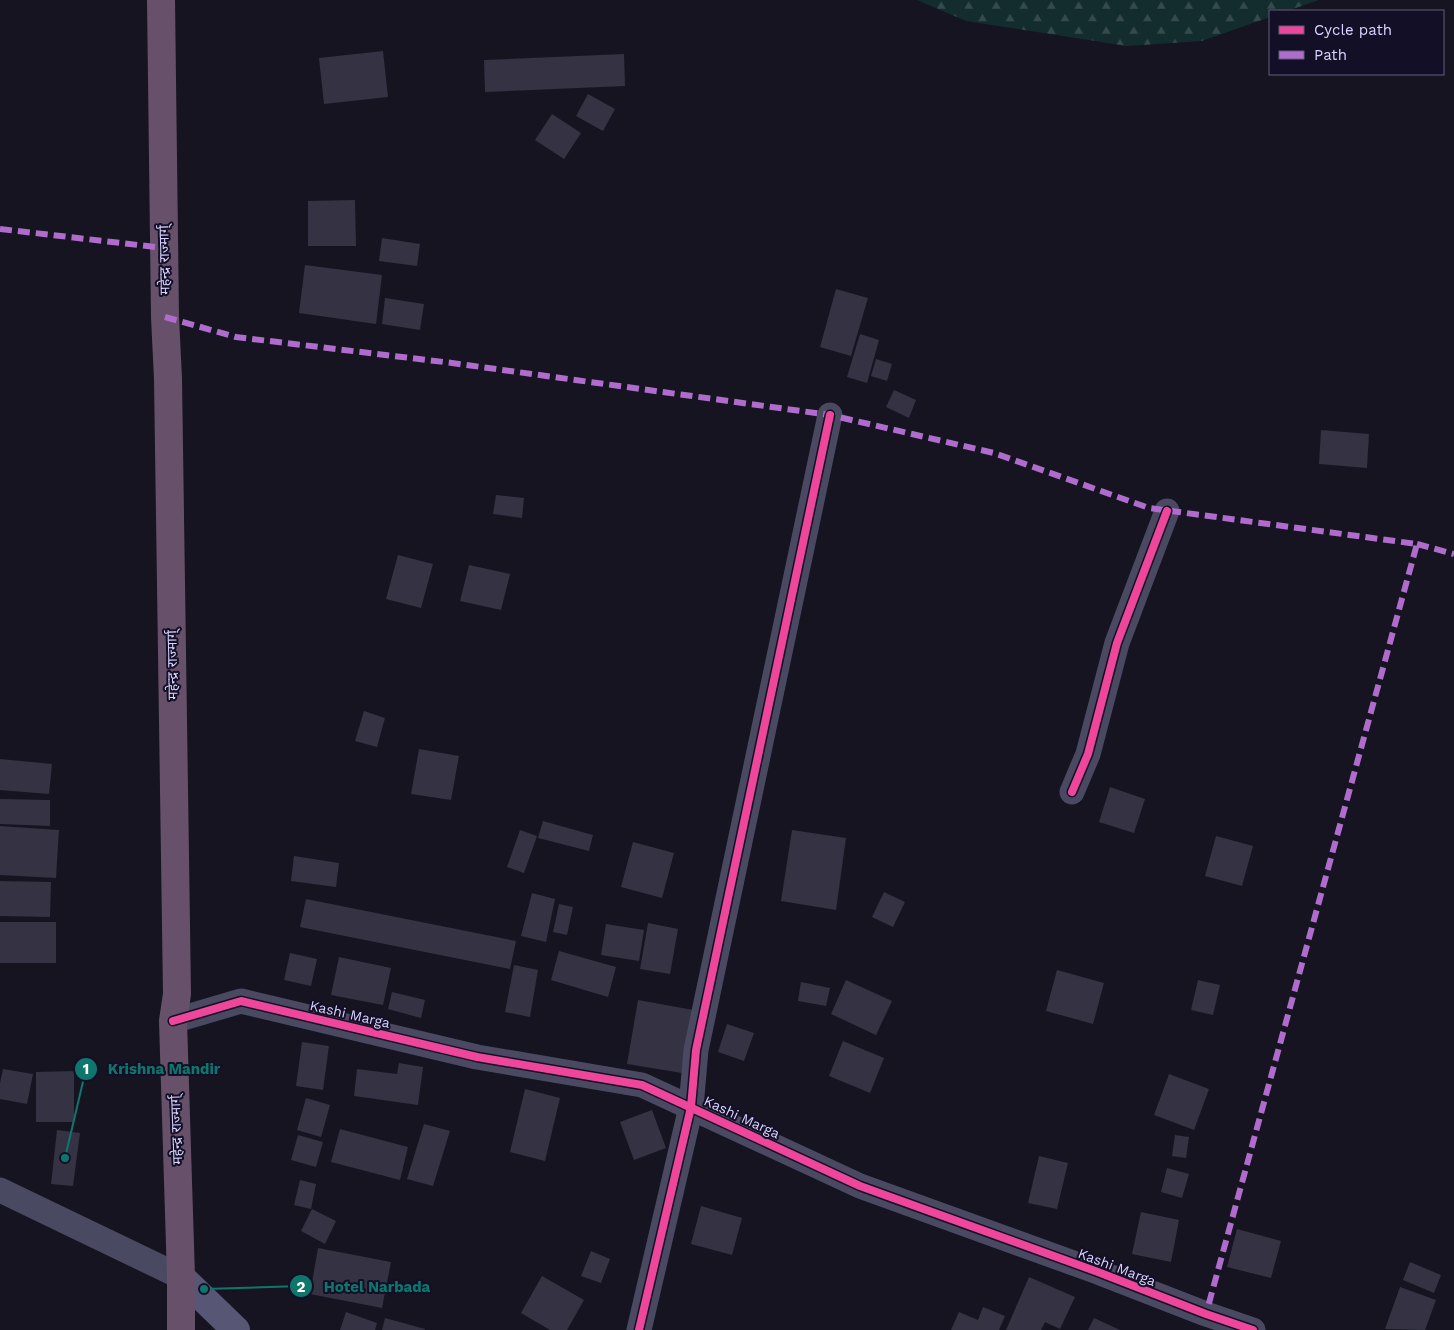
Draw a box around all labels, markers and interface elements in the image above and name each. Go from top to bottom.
legend [1269,10,1444,75]
text: Cycle path [1314,21,1392,39]
text: Path [1314,46,1347,64]
street label: महेन्द्र राज्मार्ग् [154,223,175,295]
street label: महेन्द्र राज्मार्ग् [162,628,183,700]
street label: Kashi Marga [308,997,392,1031]
callout: Krishna Mandir [73,1054,231,1084]
text: 1 [83,1060,89,1078]
text: Krishna Mandir [108,1060,221,1078]
street label: Kashi Marga [701,1092,783,1142]
street label: महेन्द्र राज्मार्ग् [166,1093,187,1165]
street label: Kashi Marga [1076,1245,1158,1289]
callout: Hotel Narbada [289,1271,441,1301]
text: 2 [297,1278,306,1296]
text: Hotel Narbada [324,1278,431,1296]

